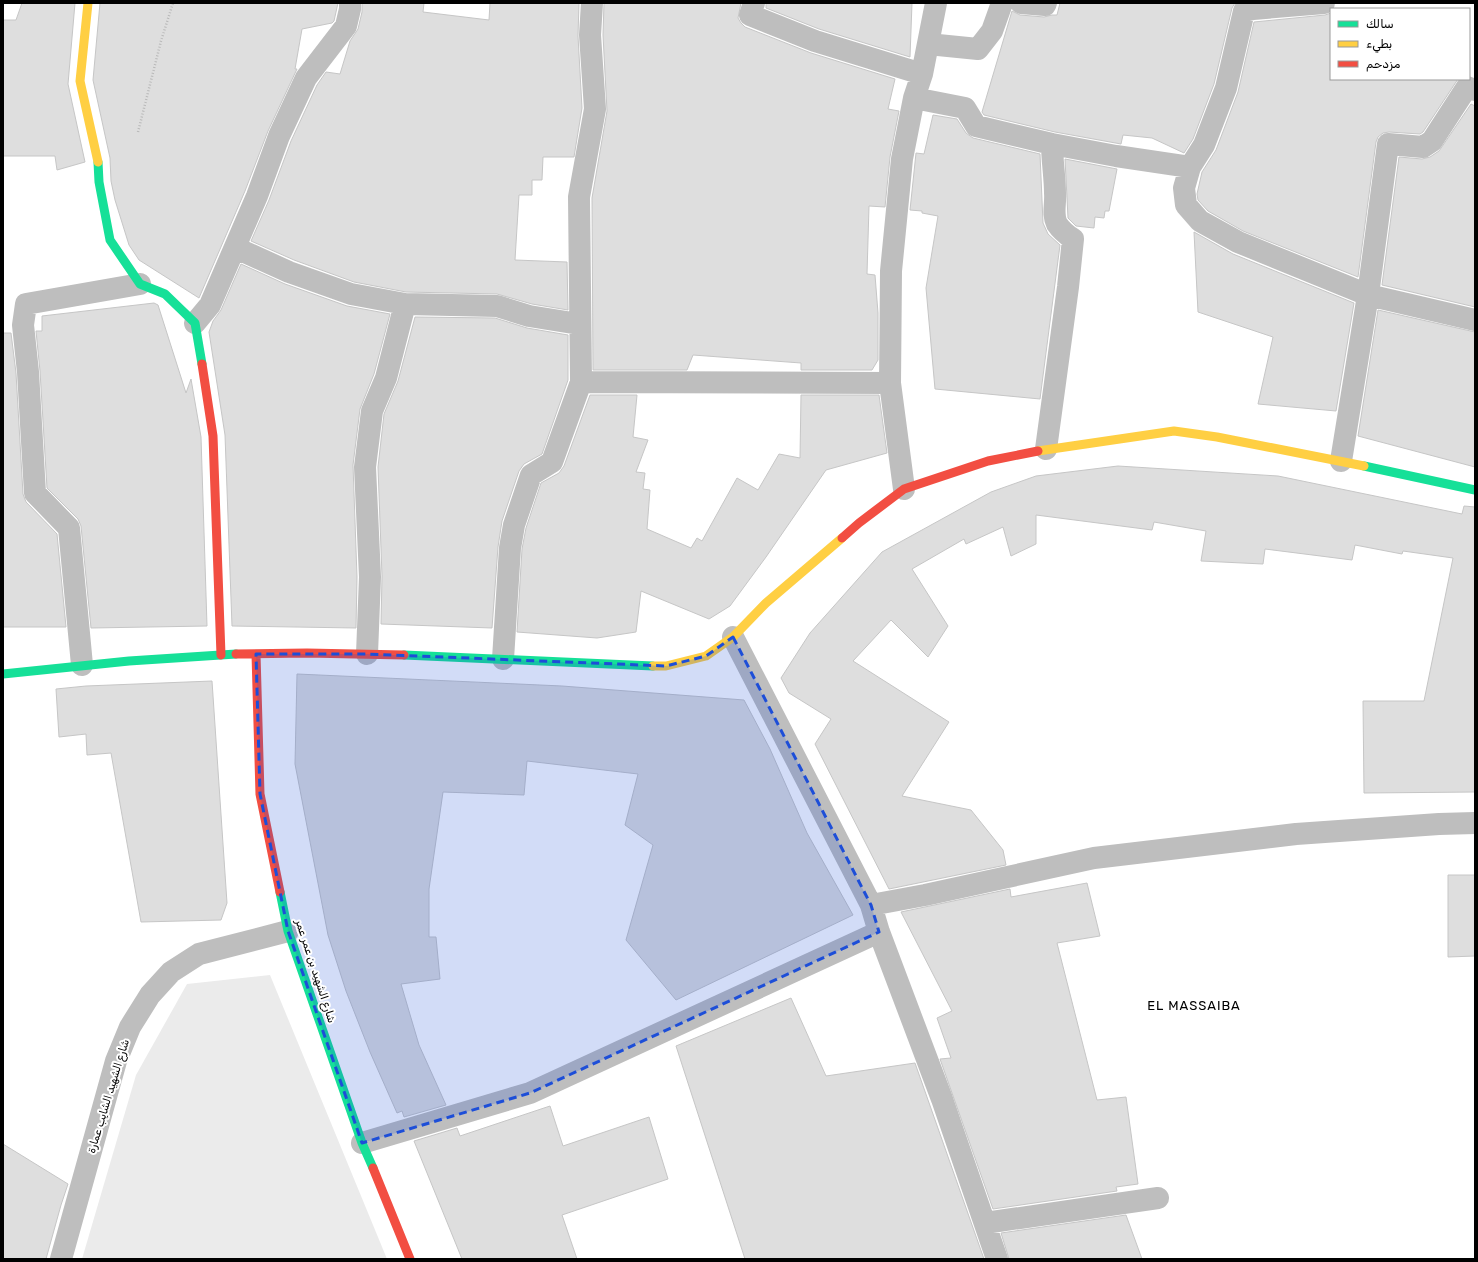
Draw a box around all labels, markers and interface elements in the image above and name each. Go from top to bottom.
legend [1330,8,1470,80]
text: سالك [1366,17,1394,31]
text: بطيء [1366,37,1392,53]
text: مزدحم [1366,57,1401,72]
street label: شارع الشهيد بن عمر عمر [290,917,338,1025]
district label: EL MASSAIBA [1147,998,1241,1013]
street label: شارع الشهيد الشايب عمارة [85,1038,134,1155]

